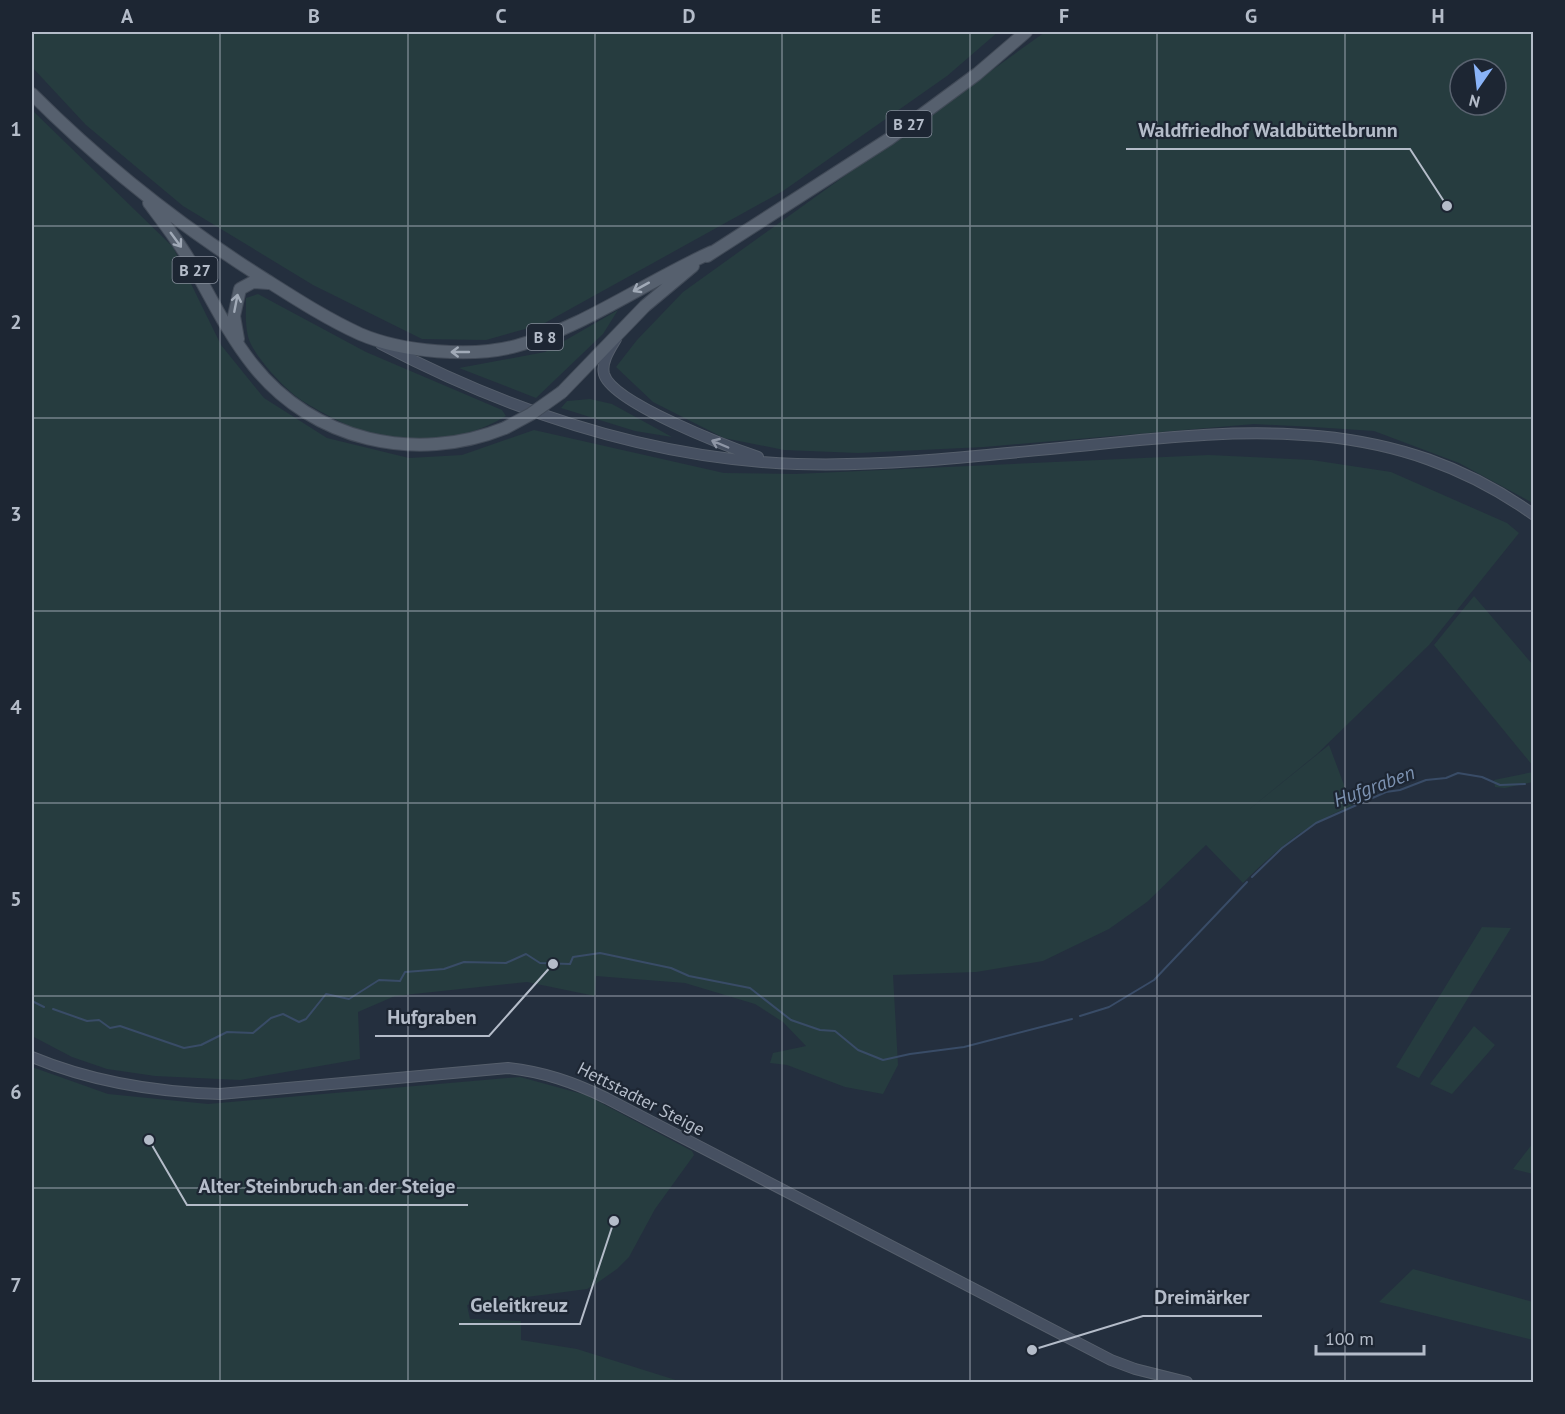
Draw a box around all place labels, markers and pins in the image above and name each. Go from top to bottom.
callout: Waldfriedhof Waldbüttelbrunn [1126,111,1410,149]
callout: Hufgraben [375,998,489,1036]
callout: Alter Steinbruch an der Steige [187,1167,468,1205]
callout: Dreimärker [1143,1278,1262,1316]
callout: Geleitkreuz [459,1286,580,1324]

